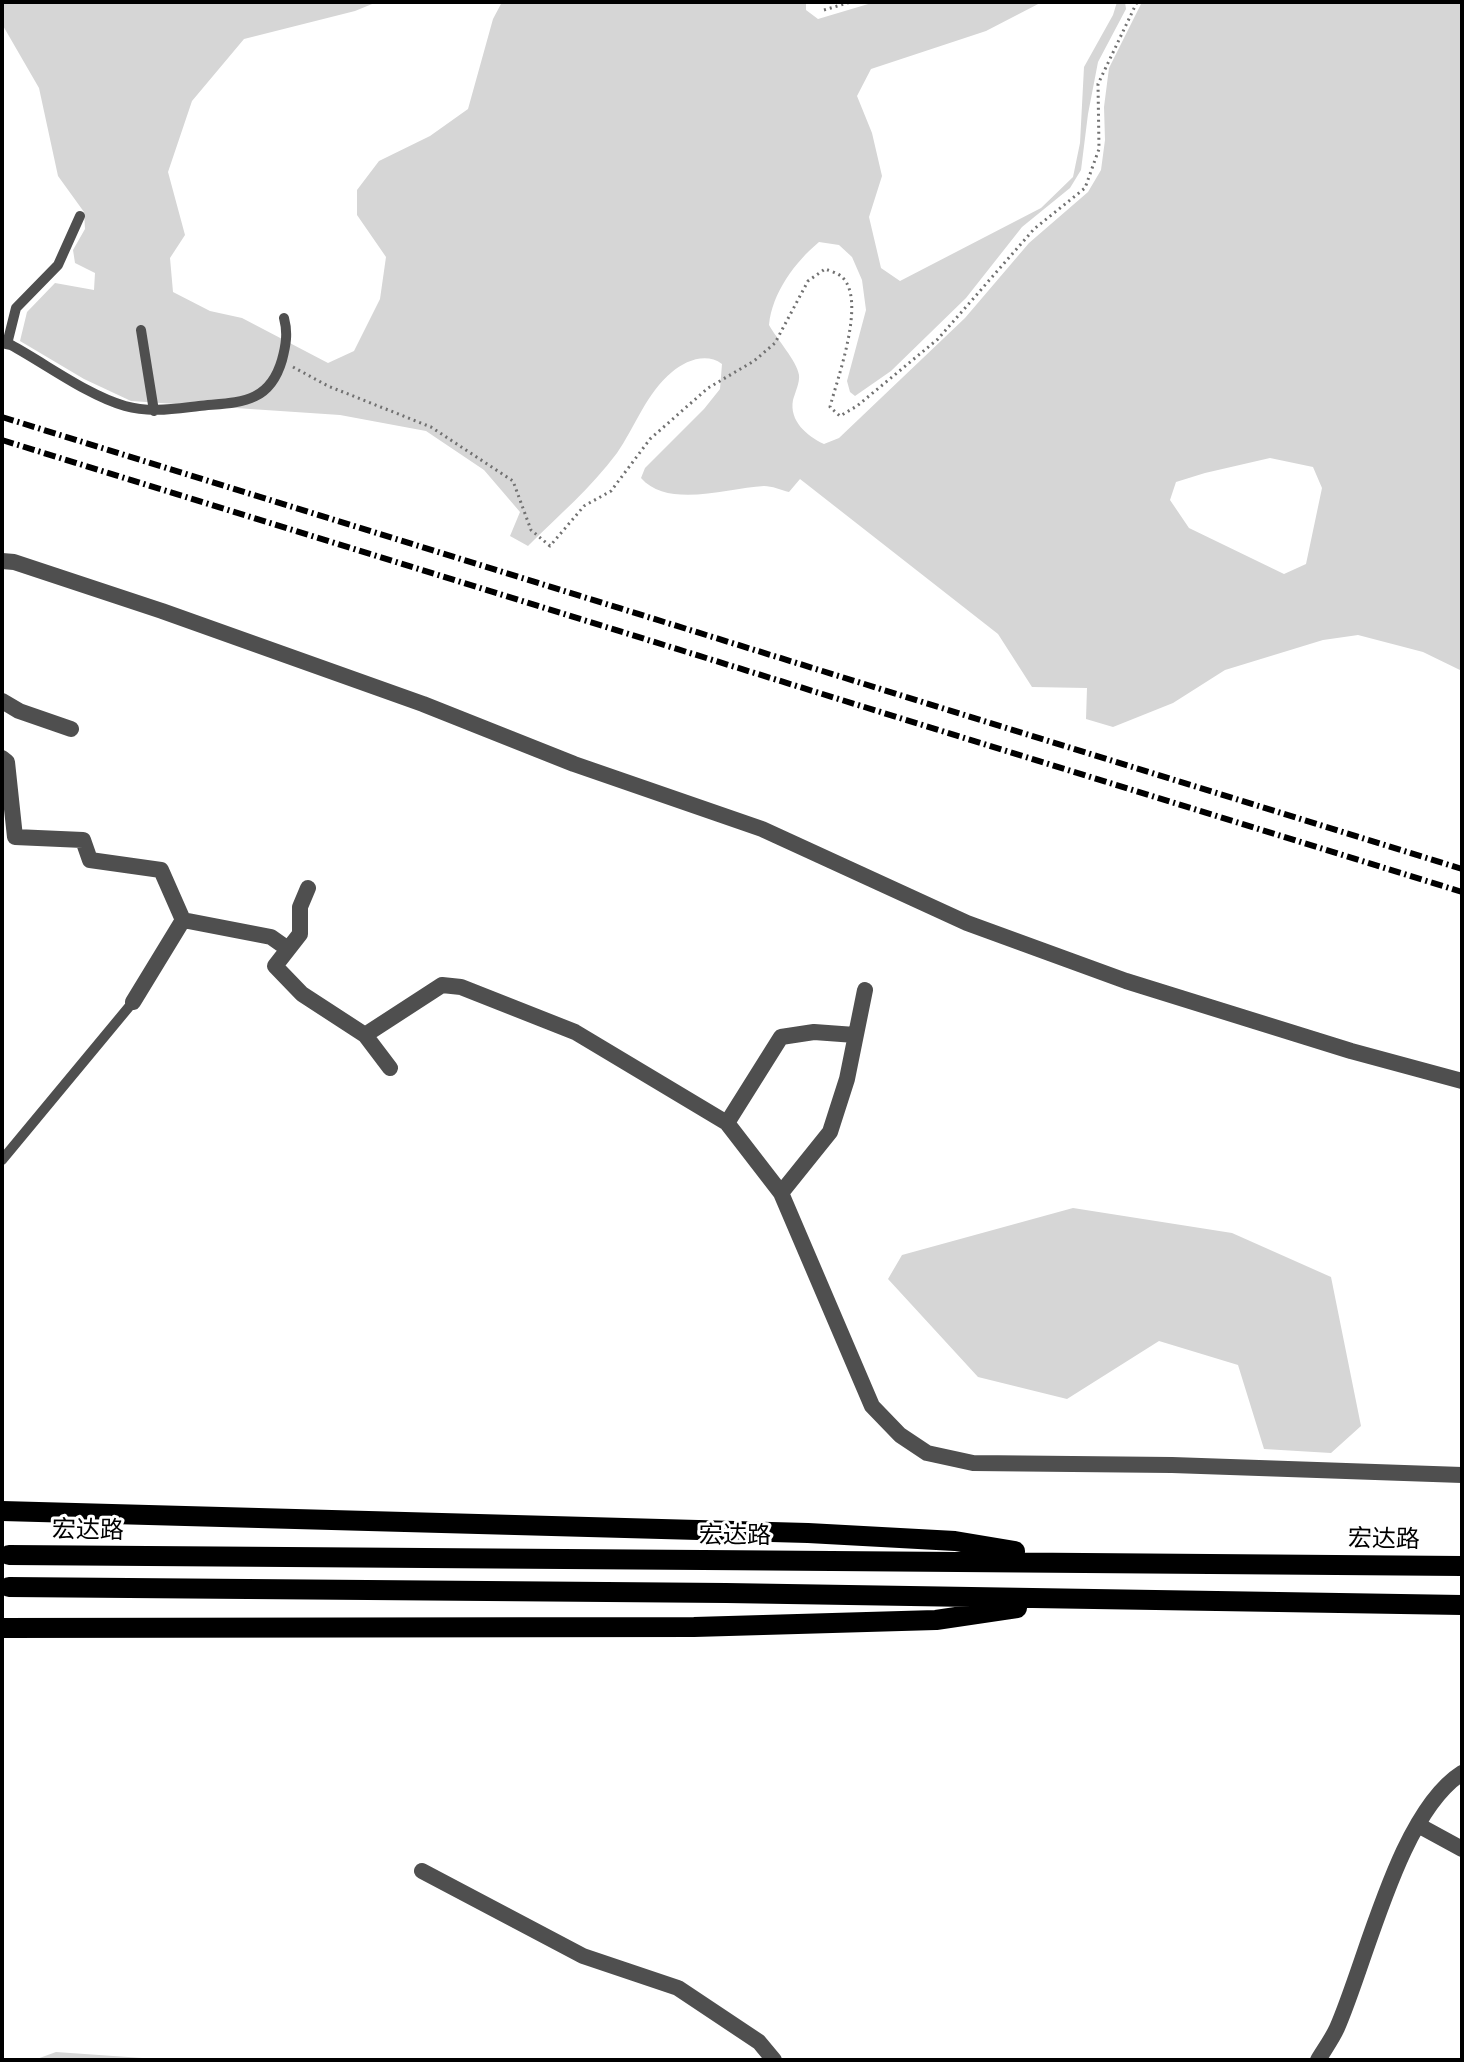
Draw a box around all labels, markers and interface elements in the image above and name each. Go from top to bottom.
street label: 宏达路 [52,1515,124,1545]
street label: 宏达路 [699,1521,771,1549]
street label: 宏达路 [1348,1524,1420,1554]

